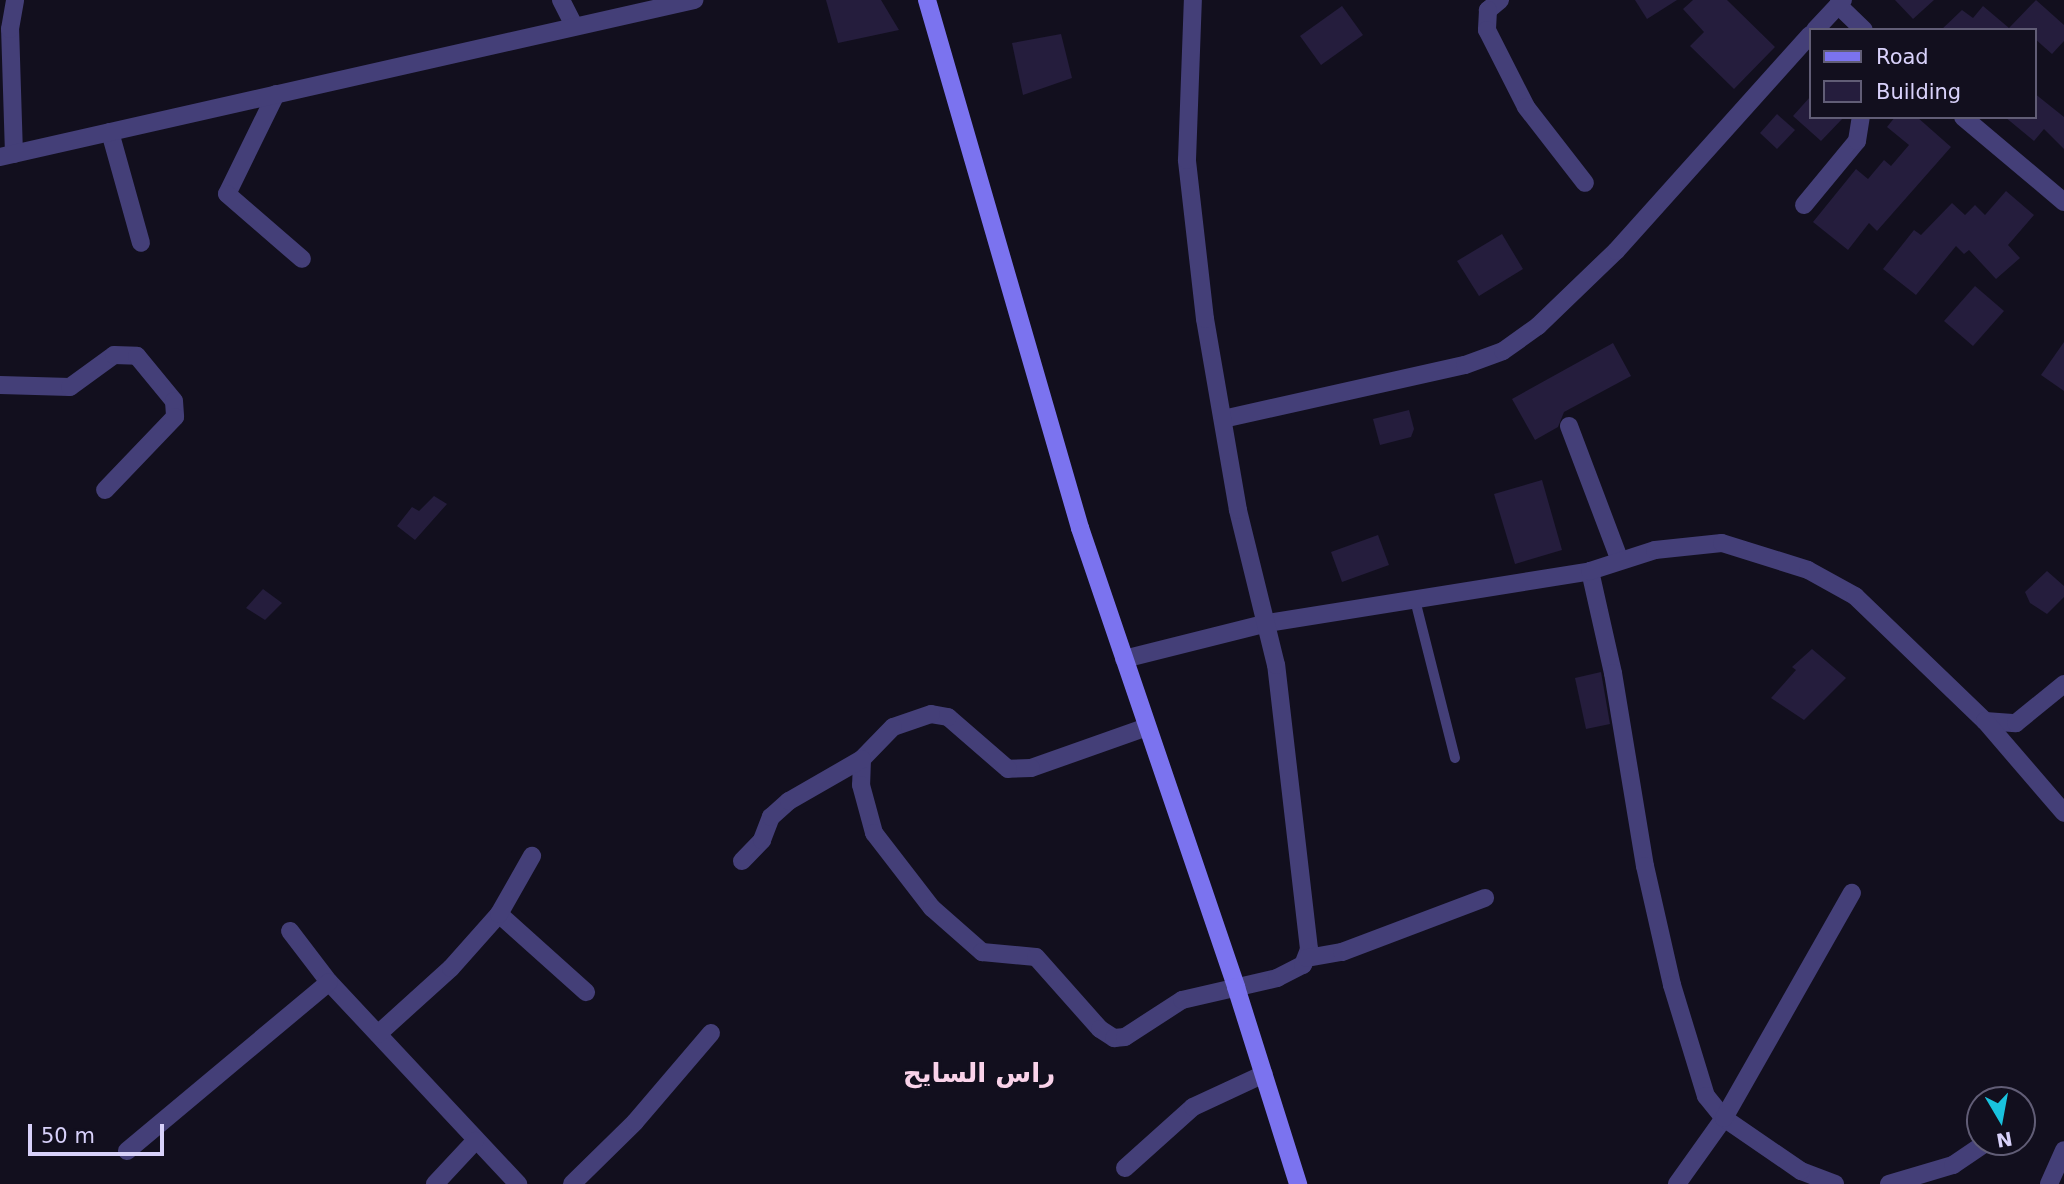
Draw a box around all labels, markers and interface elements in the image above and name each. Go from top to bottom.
legend [1808,28,2036,119]
text: Road [1876,45,1929,69]
text: Building [1876,80,1961,104]
district label: راس السايح [903,1058,1055,1090]
north arrow [1966,1086,2036,1156]
scale bar [32,1110,168,1154]
text: 50 m [41,1124,95,1148]
text: N [1995,1127,2014,1152]

